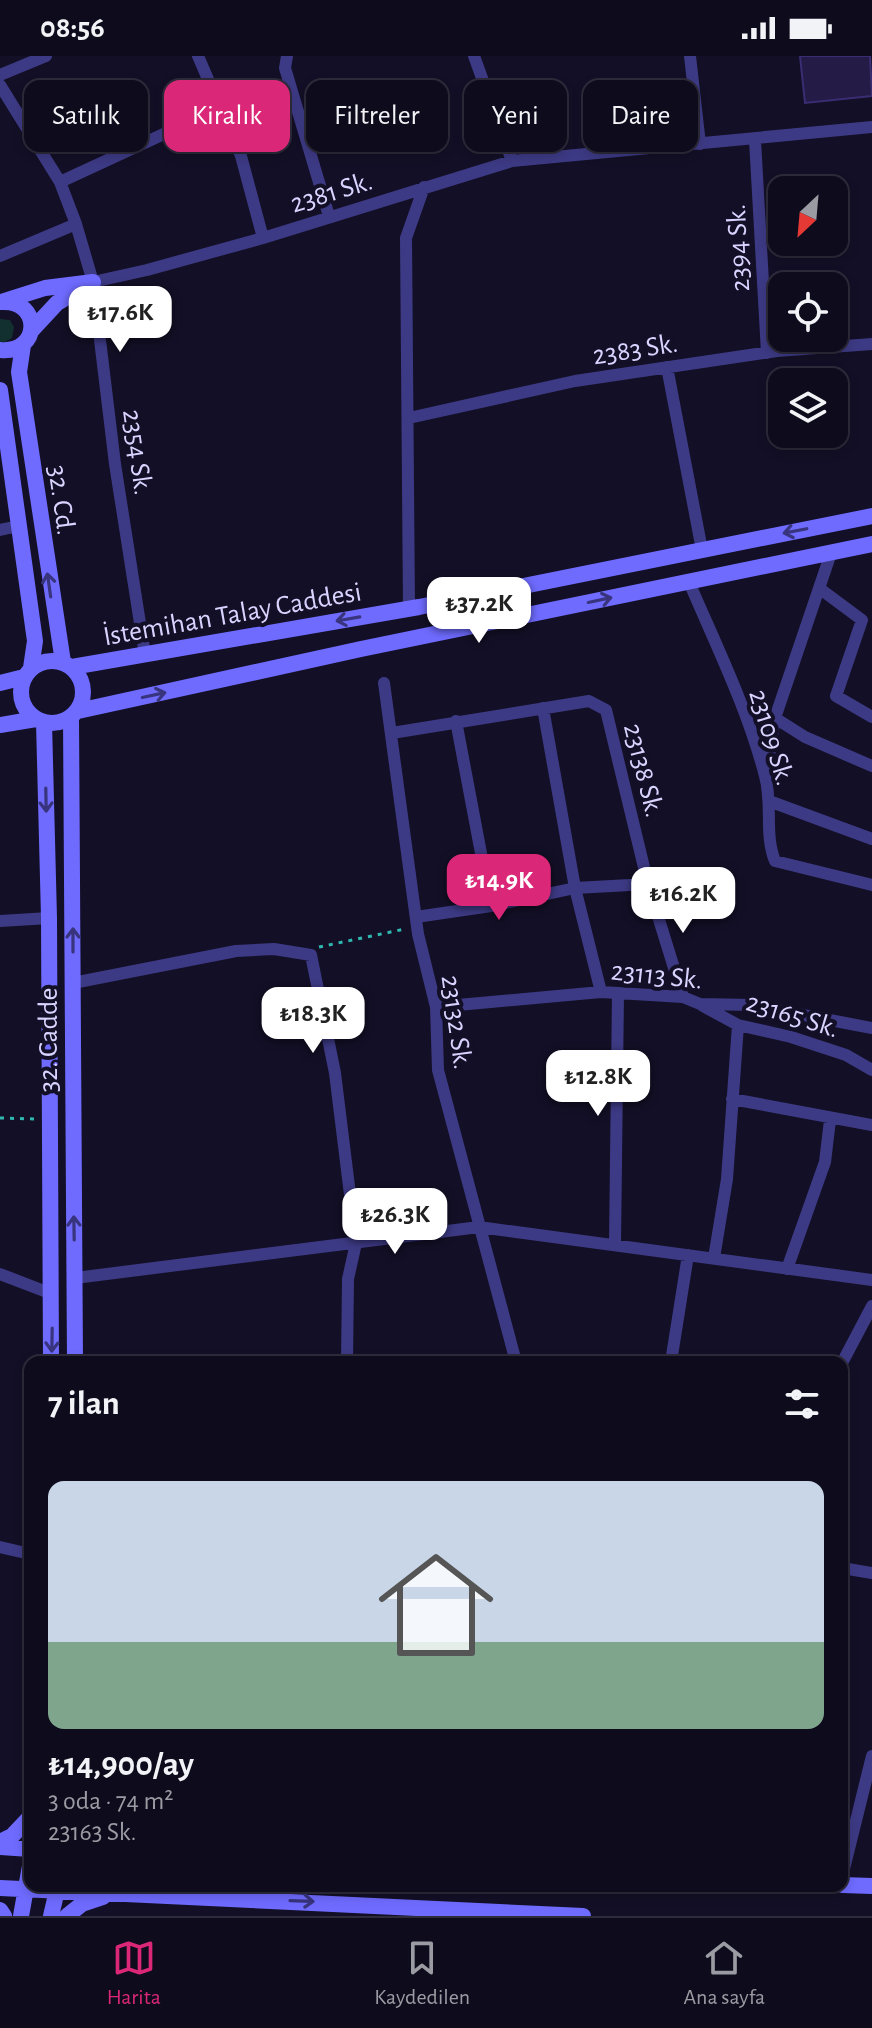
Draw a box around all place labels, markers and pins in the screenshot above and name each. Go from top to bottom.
pin: ₺17.6K [55,286,185,354]
pin: ₺37.2K [414,577,544,645]
pin: ₺14.9K [434,854,564,922]
pin: ₺16.2K [618,867,748,935]
pin: ₺18.3K [248,987,378,1055]
pin: ₺12.8K [533,1050,663,1118]
pin: ₺26.3K [330,1188,460,1256]

